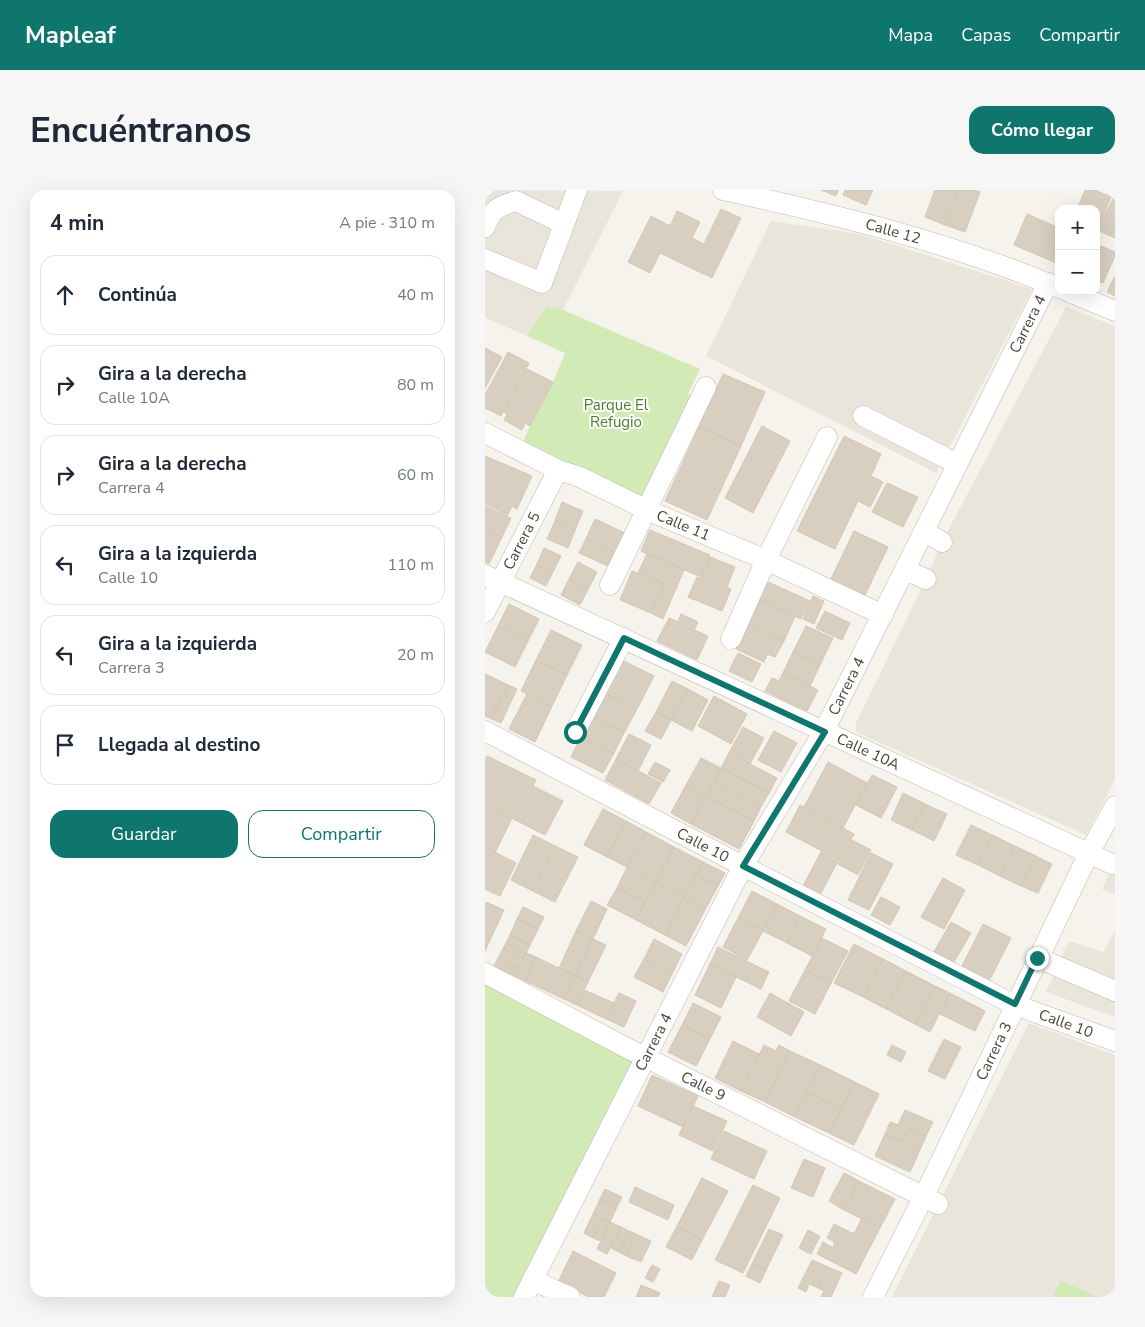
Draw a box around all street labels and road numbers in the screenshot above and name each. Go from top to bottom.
street label: Calle 12 [863,214,923,249]
street label: Carrera 4 [1005,291,1050,356]
street label: Calle 11 [653,505,713,545]
street label: Carrera 5 [498,508,545,573]
street label: Carrera 4 [823,654,869,719]
street label: Calle 10A [833,728,903,775]
street label: Calle 10 [673,823,733,867]
street label: Calle 10 [1036,1004,1096,1042]
street label: Carrera 4 [630,1010,677,1074]
street label: Carrera 3 [971,1019,1016,1084]
street label: Calle 9 [678,1067,729,1106]

